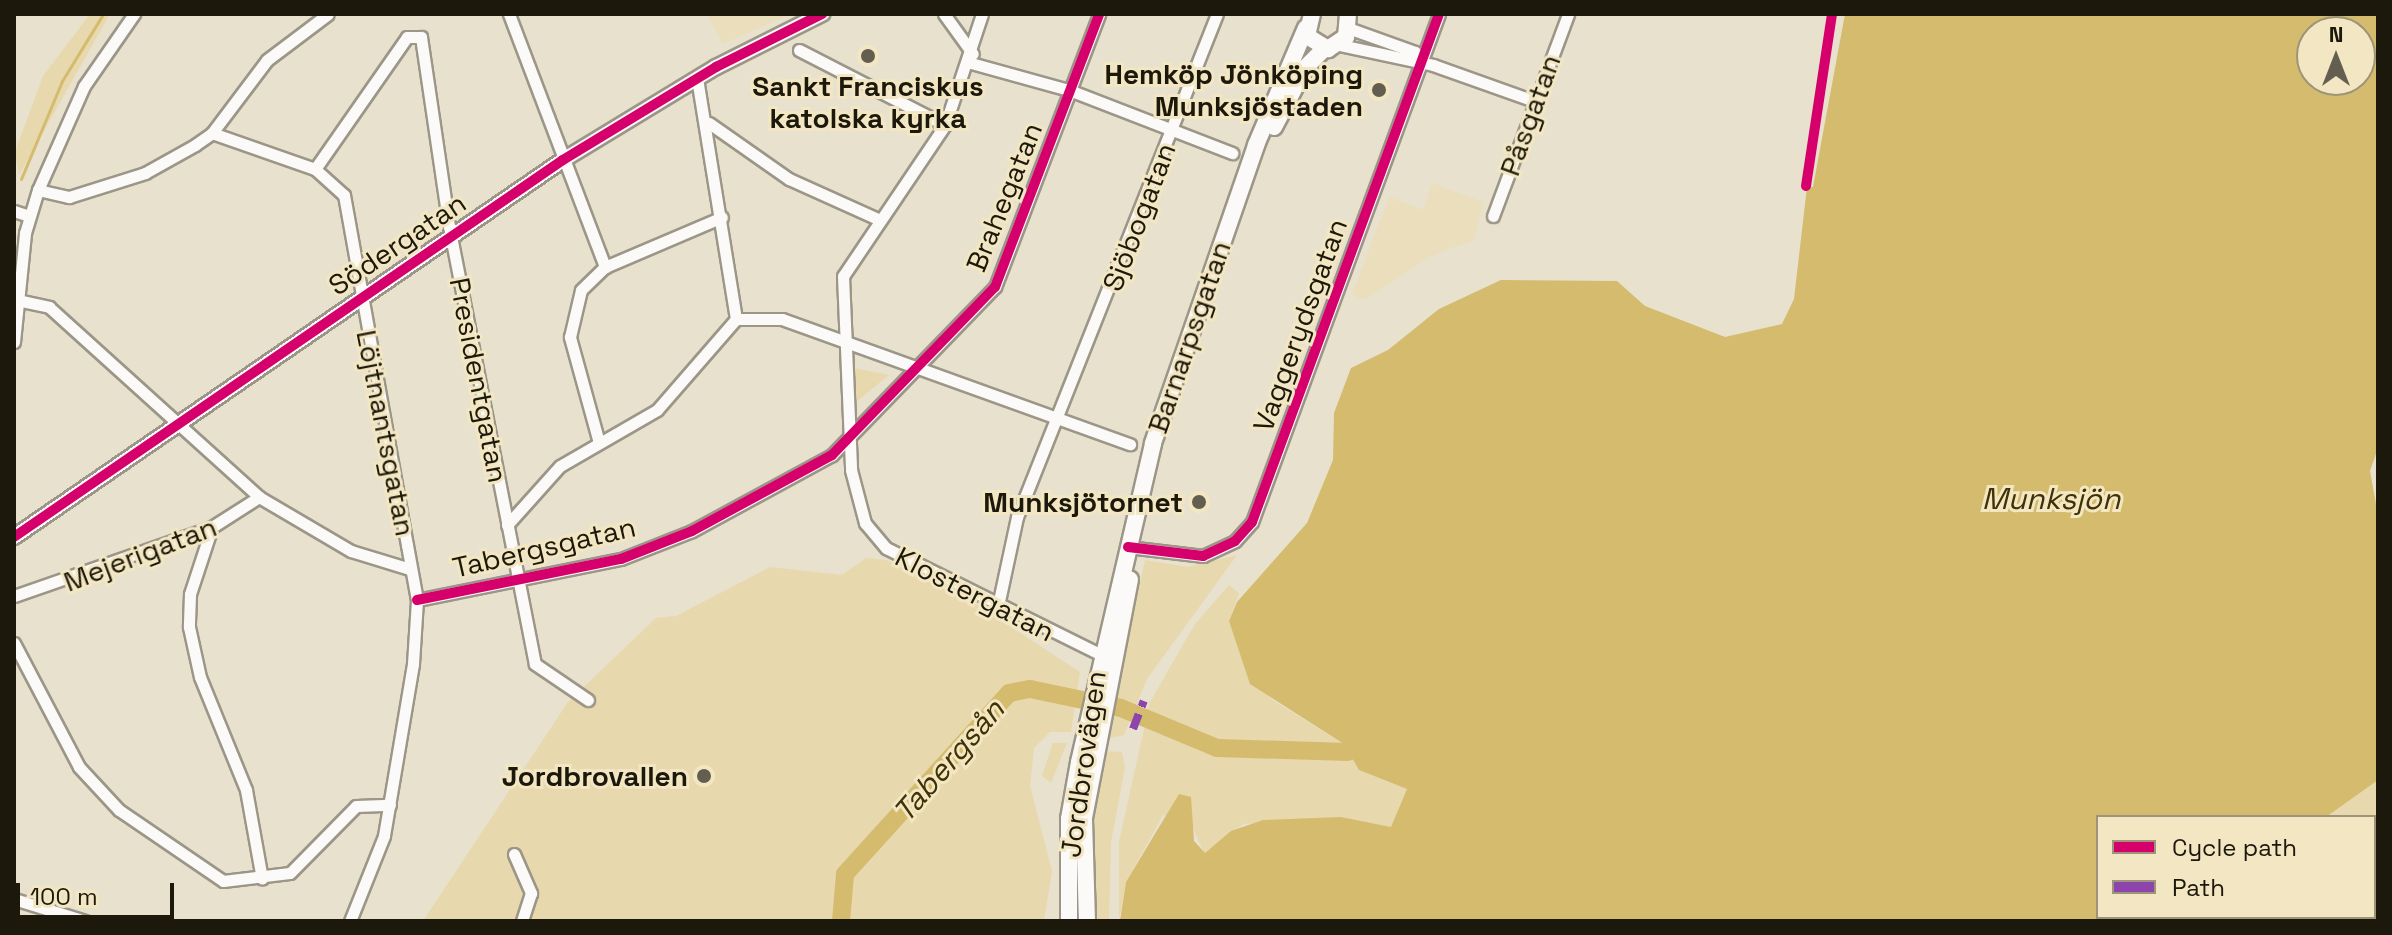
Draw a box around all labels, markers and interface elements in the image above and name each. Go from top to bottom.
north arrow [2296,16,2376,96]
text: N [2329,20,2343,48]
marker: Sankt Franciskus katolska kyrka [859,47,877,65]
street label: Påsgatan [1493,50,1567,180]
place label: Hemköp Jönköping Munksjöstaden [1105,57,1363,123]
place label: Sankt Franciskus katolska kyrka [752,69,984,135]
marker: Hemköp Jönköping Munksjöstaden [1370,81,1388,99]
street label: Brahegatan [959,118,1049,276]
street label: Sjöbogatan [1095,138,1183,296]
street label: Södergatan [322,186,472,302]
street label: Vaggerydsgatan [1246,214,1354,436]
street label: Barnarpsgatan [1140,236,1238,438]
street label: Presidentgatan [443,275,515,485]
street label: Löjtnantsgatan [350,327,422,539]
water label: Munksjön [1982,481,2120,517]
place label: Munksjötornet [983,485,1183,519]
marker: Munksjötornet [1190,493,1208,511]
street label: Mejerigatan [59,509,221,599]
street label: Tabergsgatan [449,510,639,584]
street label: Klostergatan [890,540,1060,648]
street label: Jordbrovägen [1053,668,1113,860]
water label: Tabergsån [886,692,1012,830]
place label: Jordbrovallen [502,759,688,793]
marker: Jordbrovallen [695,767,713,785]
legend [2096,815,2376,919]
text: Cycle path [2172,832,2297,863]
scale bar [20,867,178,917]
text: Path [2172,872,2225,903]
text: 100 m [30,881,98,912]

